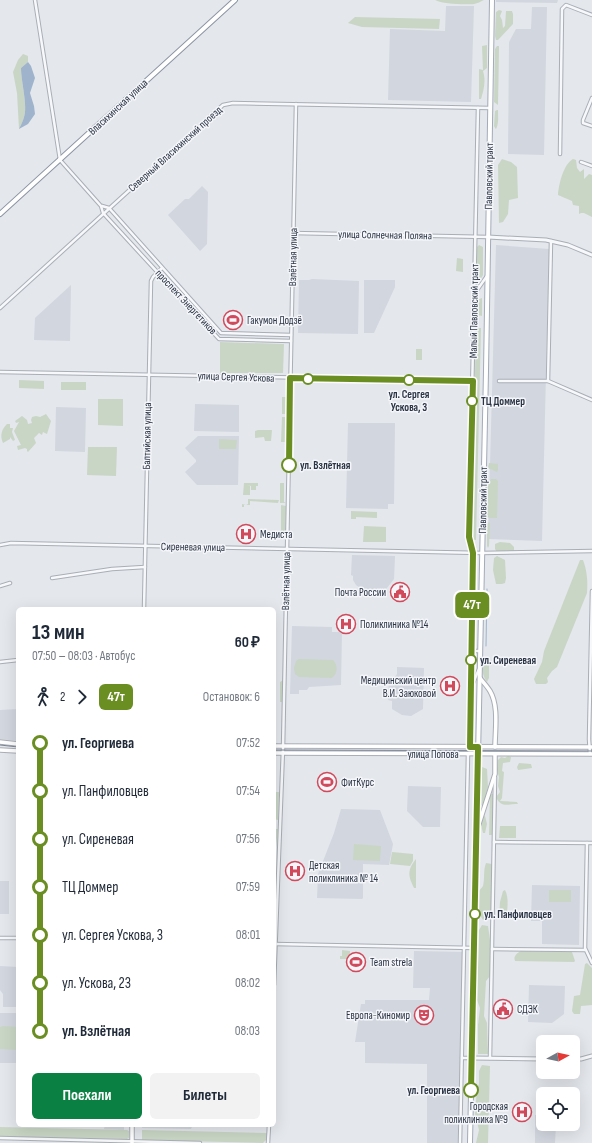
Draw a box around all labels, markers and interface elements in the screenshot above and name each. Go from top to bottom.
street label: Власихинская улица [86,76,150,138]
street label: Северный Власихинский проезд [125,103,225,195]
street label: Павловский тракт [482,142,496,210]
street label: Взлётная улица [286,228,300,286]
street label: улица Солнечная Поляна [338,228,432,242]
street label: Малый Павловский тракт [467,263,481,358]
street label: проспект Энергетиков [153,267,219,337]
sports icon: Гакумон Додзё [222,309,244,331]
place label: Гакумон Додзё [247,314,302,327]
street label: улица Сергея Ускова [197,369,275,385]
unlabelled marker [302,373,314,385]
marker: ул. Сергея Ускова, 3 [403,374,415,386]
place label: ул. Сергея Ускова, 3 [389,388,430,414]
marker: ТЦ Доммер [466,395,478,407]
place label: ТЦ Доммер [481,395,525,408]
street label: Балтийская улица [140,402,154,470]
marker: ул. Взлётная [281,457,297,473]
place label: ул. Взлётная [300,459,351,472]
street label: Павловский тракт [476,466,490,534]
hospital icon: Медиста [235,523,257,545]
place label: Медиста [260,528,292,541]
street label: Сиреневая улица [161,540,225,554]
street label: Взлётная улица [279,552,293,610]
public building icon: Почта России [389,581,411,603]
place label: Почта России [335,586,386,599]
line badge: 47т [449,592,495,618]
text: 47т [463,596,481,613]
hospital icon: Поликлиника №14 [335,613,357,635]
place label: Поликлиника №14 [360,618,429,631]
text: 13 мин [32,619,85,646]
text: 60 ₽ [235,633,260,652]
text: 07:50 – 08:03 · Автобус [32,648,135,664]
marker: ул. Сиреневая [465,654,477,666]
place label: ул. Сиреневая [480,654,537,667]
place label: Медицинский центр В.И. Заюковой [361,674,436,700]
hospital icon: Медицинский центр В.И. Заюковой [439,675,461,697]
icon: walk [32,686,54,708]
icon: forward [71,686,93,708]
text: 47т [107,688,125,705]
text: 2 [60,689,65,705]
text: Остановок: 6 [203,689,260,705]
text: ул. Георгиева [62,734,134,753]
text: 07:52 [236,735,260,751]
street label: улица Попова [407,748,459,761]
sports icon: ФитКурс [316,771,338,793]
place label: ФитКурс [341,776,374,789]
text: ул. Панфиловцев [62,782,149,801]
text: 07:54 [236,783,260,799]
text: ул. Сиреневая [62,830,134,849]
text: 07:56 [236,831,260,847]
place label: Детская поликлиника № 14 [309,859,379,885]
hospital icon: Детская поликлиника № 14 [284,860,306,882]
text: ТЦ Доммер [62,878,118,897]
text: 07:59 [236,879,260,895]
marker: ул. Панфиловцев [469,908,481,920]
place label: ул. Панфиловцев [484,908,552,921]
text: ул. Сергея Ускова, 3 [62,926,163,945]
text: 08:01 [236,927,260,943]
sports icon: Team strela [345,951,367,973]
place label: Team strela [370,956,412,969]
text: ул. Ускова, 23 [62,974,131,993]
text: 08:02 [235,975,260,991]
public building icon: СДЭК [492,998,514,1020]
place label: СДЭК [517,1003,538,1016]
theatre icon: Европа-Киномир [413,1004,435,1026]
place label: Европа-Киномир [346,1009,410,1022]
text: ул. Взлётная [62,1022,131,1041]
text: 08:03 [235,1023,260,1039]
north arrow [536,1035,580,1079]
map controls [536,1035,580,1131]
button: Поехали [32,1073,142,1119]
button: Билеты [150,1073,260,1119]
marker: ул. Георгиева [463,1082,479,1098]
place label: ул. Георгиева [407,1084,460,1097]
button: locate [536,1087,580,1131]
place label: Городская поликлиника №9 [444,1100,508,1126]
hospital icon: Городская поликлиника №9 [511,1101,533,1123]

